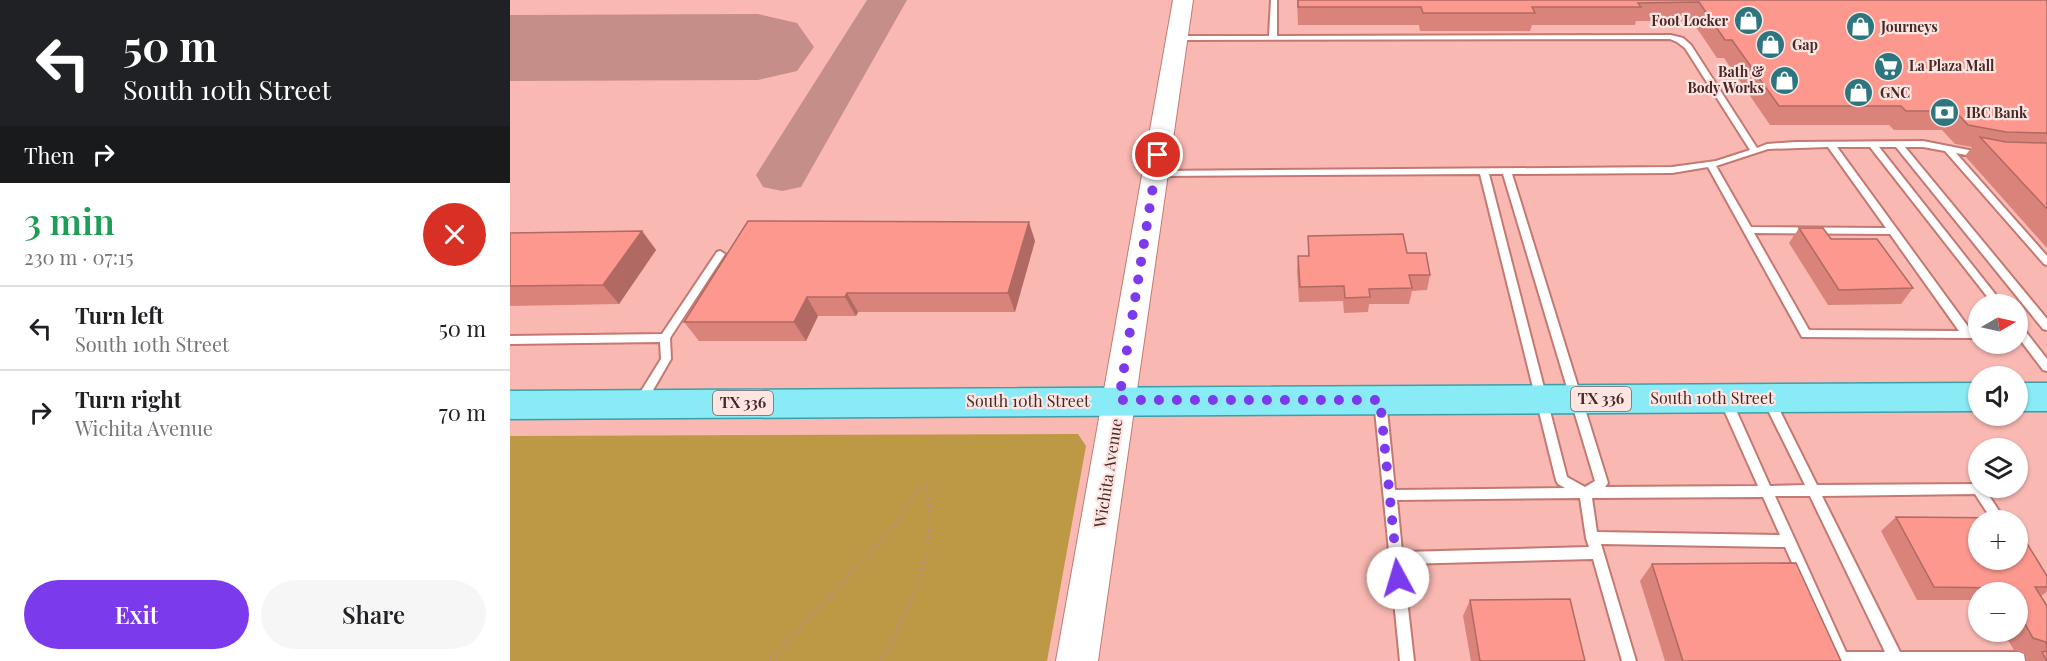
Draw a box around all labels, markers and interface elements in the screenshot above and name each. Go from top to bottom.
shop icon: Foot Locker [1733,5,1765,37]
place label: Foot Locker [1651,11,1728,30]
shop icon: Journeys [1844,11,1876,43]
text: 50 m [123,17,217,73]
place label: Journeys [1880,17,1938,36]
icon: left [24,24,102,102]
shop icon: Gap [1755,29,1787,61]
place label: Gap [1792,35,1818,54]
supermarket icon: La Plaza Mall [1872,50,1904,82]
place label: La Plaza Mall [1909,56,1995,75]
place label: Bath & Body Works [1687,62,1764,97]
shop icon: Bath & Body Works [1769,64,1801,96]
text: South 10th Street [123,71,331,107]
shop icon: GNC [1843,77,1875,109]
place label: GNC [1880,83,1910,102]
bank icon: IBC Bank [1929,97,1961,129]
place label: IBC Bank [1966,103,2028,122]
pin [1132,129,1183,180]
icon: right [87,138,120,171]
icon: arrive [1141,138,1174,171]
text: Then [24,140,75,170]
text: 3 min [24,196,115,244]
button: close [423,203,486,266]
text: 230 m · 07:15 [24,243,133,270]
north arrow [1968,294,2028,354]
map controls [1968,294,2028,642]
text: Turn left [75,300,164,330]
icon: left [24,312,57,345]
text: 50 m [439,313,486,343]
text: South 10th Street [75,330,229,357]
button: sound [1968,366,2028,426]
text: Turn right [75,384,181,414]
road number: TX 336 [1571,387,1631,411]
street label: South 10th Street [1650,387,1774,408]
street label: South 10th Street [966,390,1090,411]
road number: TX 336 [713,391,773,415]
icon: right [24,396,57,429]
text: 70 m [439,397,486,427]
text: Wichita Avenue [75,414,213,441]
street label: Wichita Avenue [1088,417,1127,530]
button: layers [1968,438,2028,498]
button: + [1968,510,2028,570]
position arrow [1366,546,1430,610]
button: Exit [24,580,249,649]
button: Share [261,580,486,649]
button: − [1968,582,2028,642]

